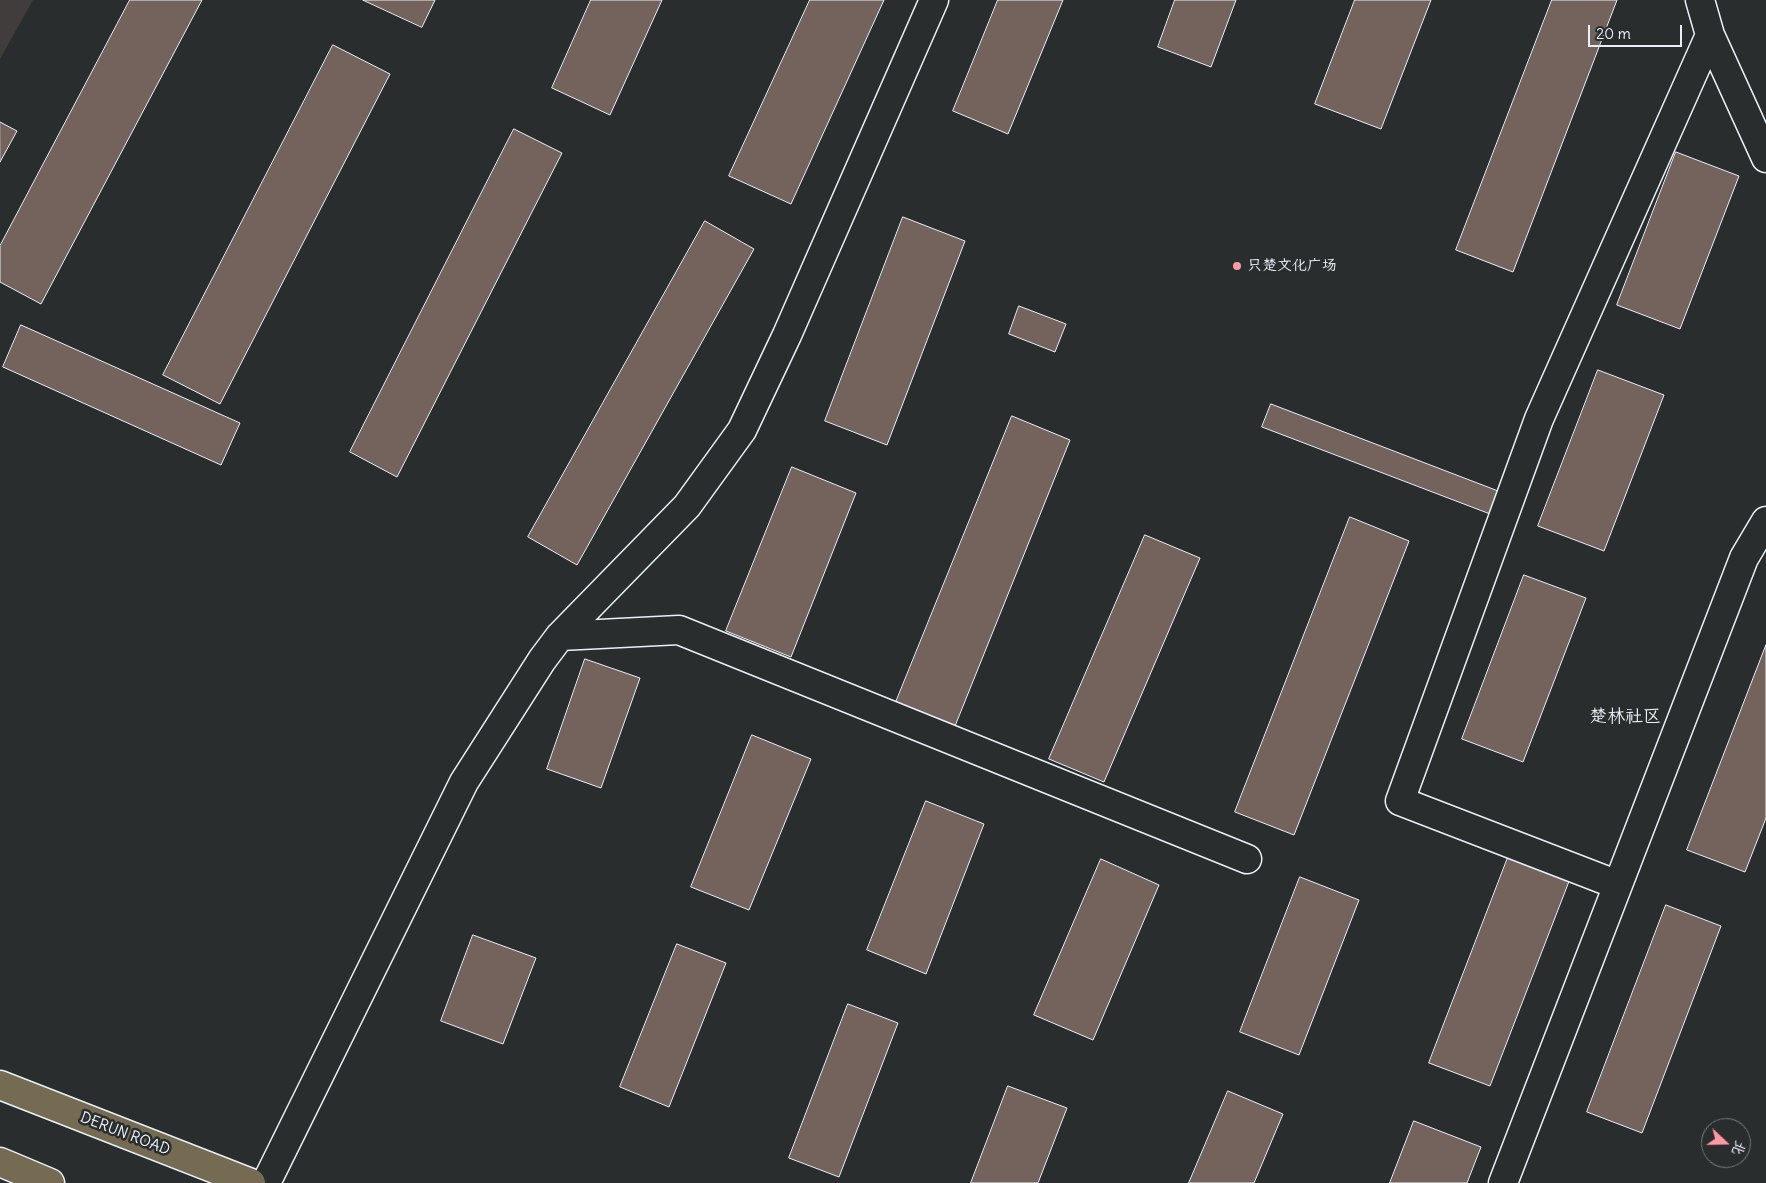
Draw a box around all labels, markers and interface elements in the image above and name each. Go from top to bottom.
scale bar [1591,15,1685,47]
text: 20 m [1596,24,1631,43]
place label: 只楚文化广场 [1247,257,1337,275]
marker: 只楚文化广场 [1231,260,1243,272]
district label: 楚林社区 [1589,706,1661,728]
street label: DERUN ROAD [78,1109,172,1159]
north arrow [1701,1118,1751,1168]
text: 北 [1728,1138,1750,1158]

